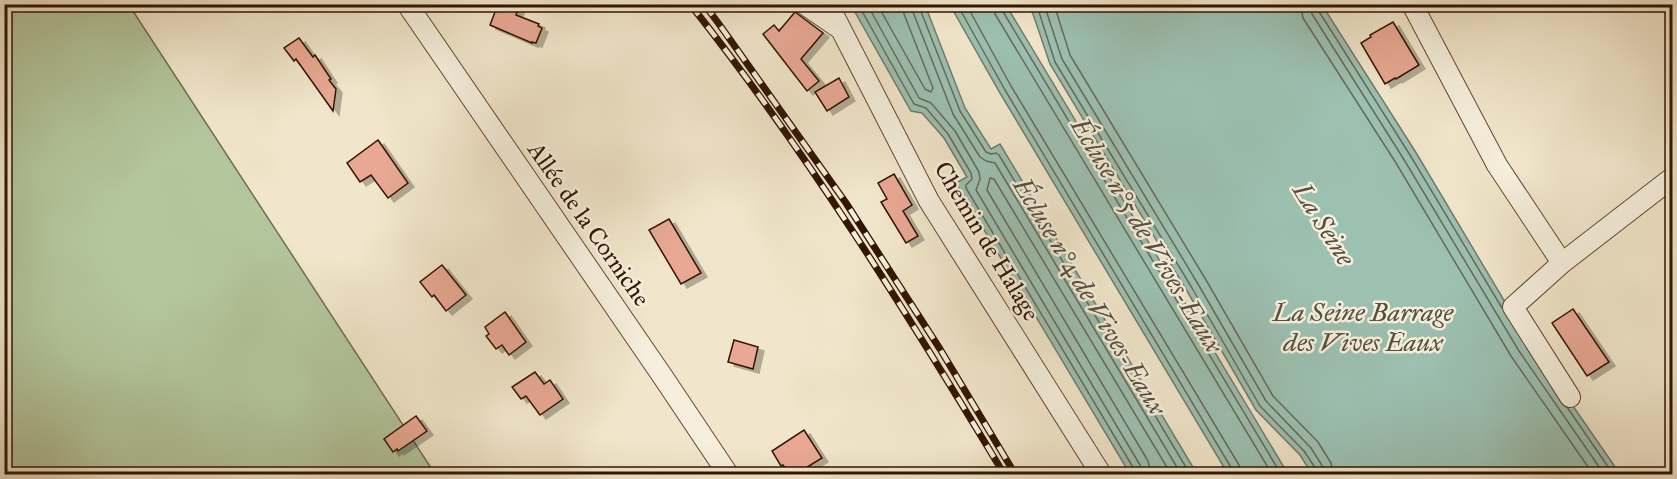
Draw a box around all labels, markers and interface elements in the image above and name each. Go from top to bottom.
water label: Écluse n°5 de Vives-Eaux [1063,110,1231,360]
street label: Allée de la Corniche [521,135,657,312]
street label: Chemin de Halage [928,156,1046,326]
water label: Écluse n°4 de Vives-Eaux [1006,170,1174,422]
water label: La Seine [1286,176,1363,273]
water label: La Seine Barrage des Vives Eaux [1272,296,1455,358]

